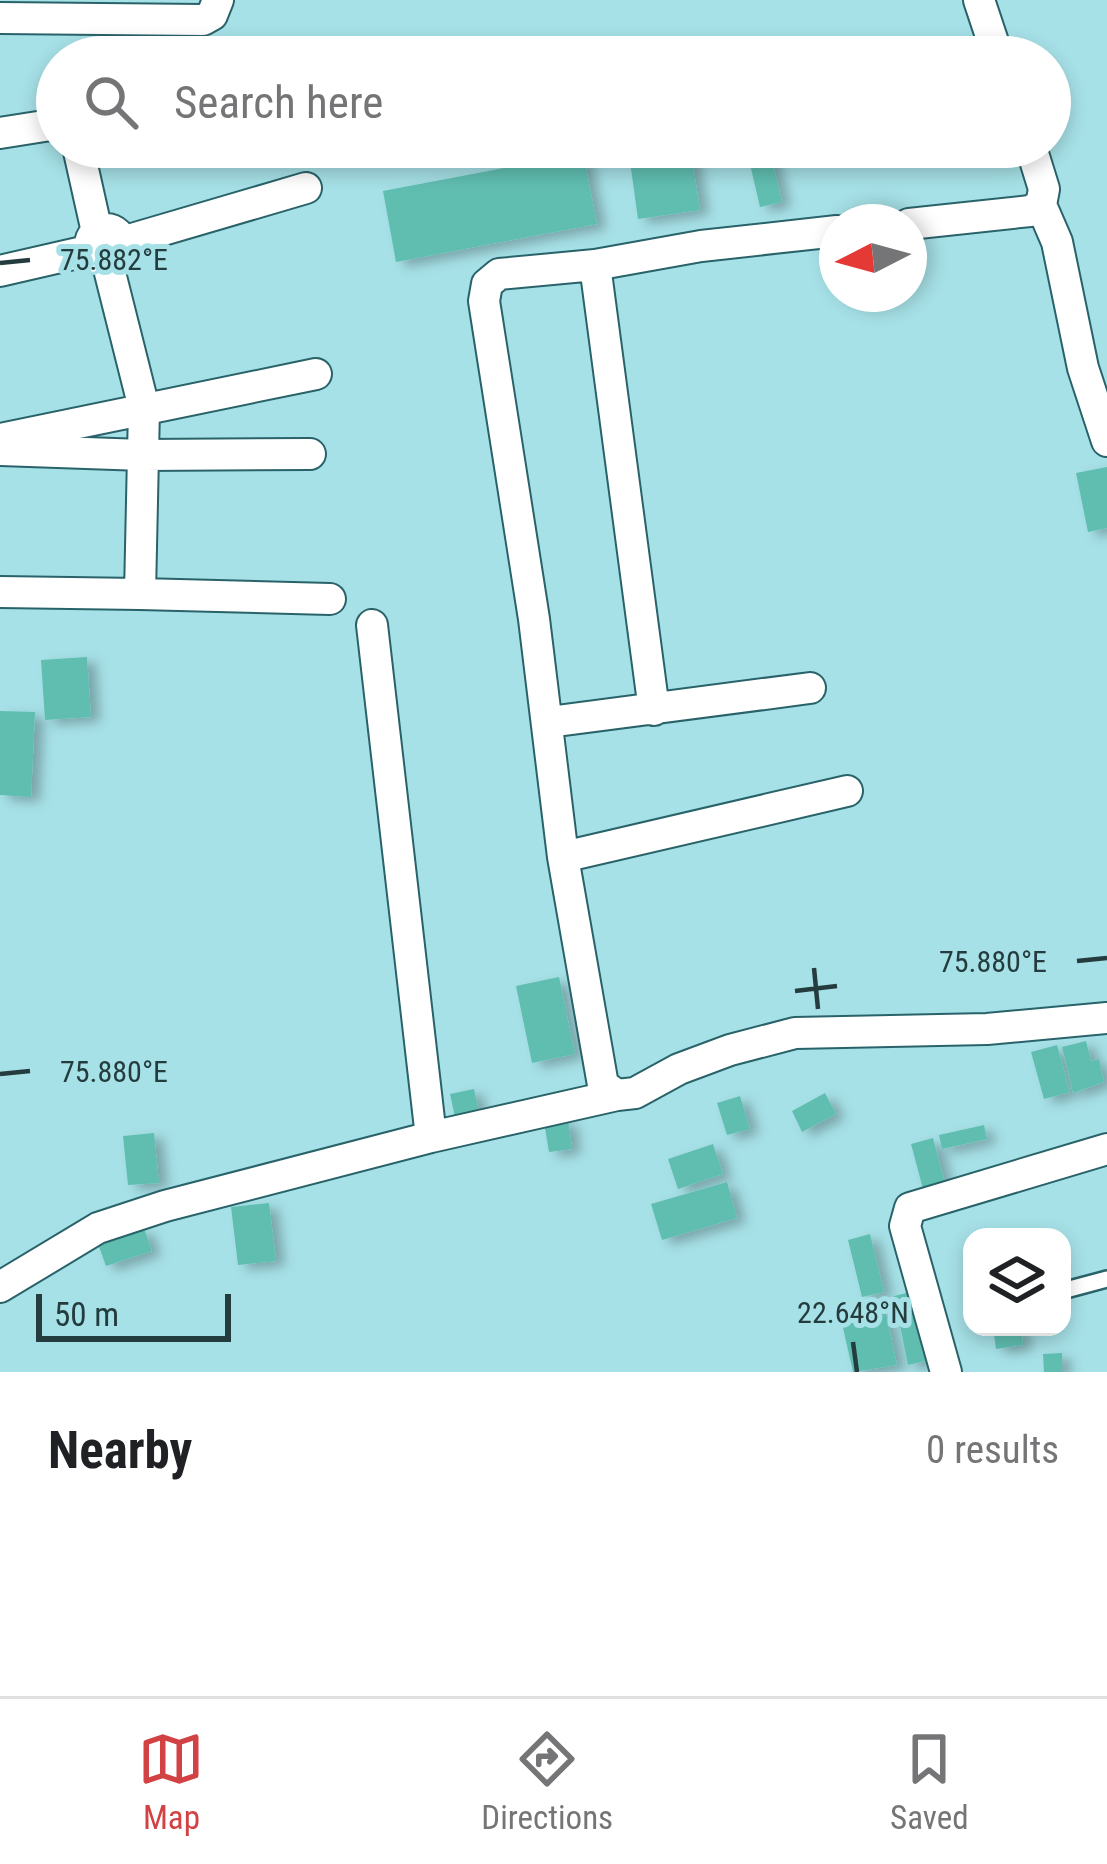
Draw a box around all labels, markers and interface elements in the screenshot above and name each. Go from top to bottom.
search box [36,36,1071,168]
icon: search [78,69,144,135]
text: Search here [174,76,383,129]
north arrow [819,204,927,312]
text: 75.882°E [60,242,168,277]
text: 75.880°E [939,944,1047,979]
text: 75.880°E [60,1054,168,1089]
map controls [963,1228,1071,1336]
button: layers [963,1228,1071,1336]
scale bar [36,1288,231,1341]
text: 50 m [54,1295,119,1334]
text: 22.648°N [797,1295,909,1330]
text: Nearby [48,1421,192,1480]
text: 0 results [926,1427,1059,1473]
tab: Map [138,1726,204,1837]
tab: Directions [481,1726,613,1837]
tab: Saved [890,1726,969,1837]

